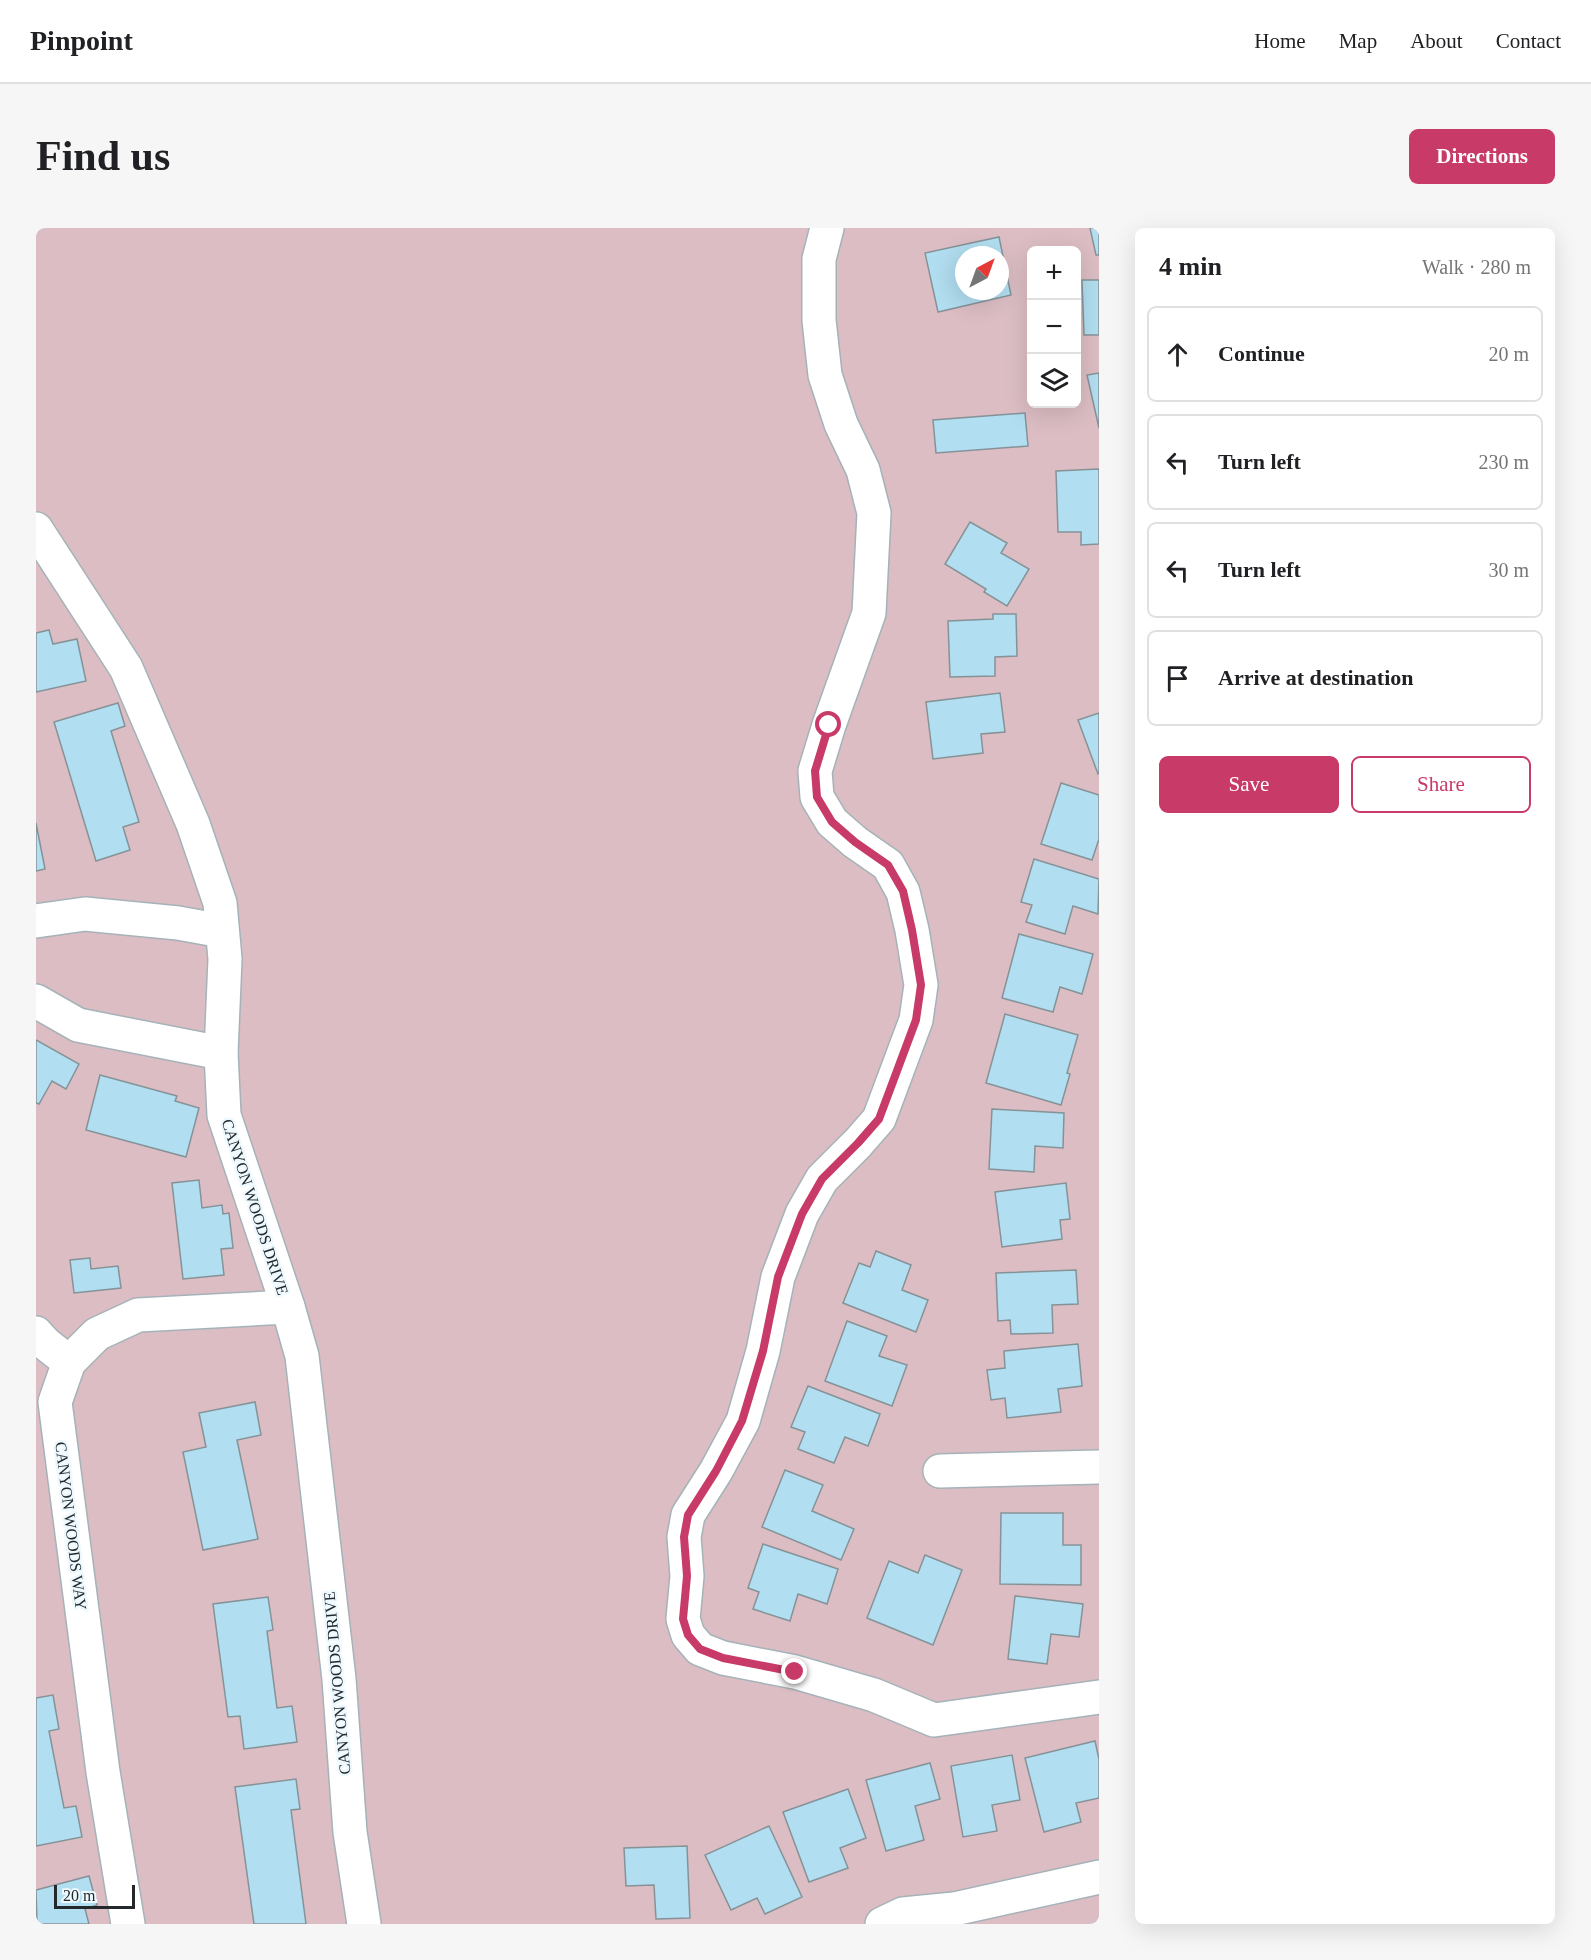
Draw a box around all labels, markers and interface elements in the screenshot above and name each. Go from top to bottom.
text: Pinpoint [30,25,133,56]
text: Home [1254,29,1306,53]
text: Map [1339,29,1377,53]
text: About [1410,29,1463,53]
text: Contact [1496,29,1561,53]
button: Directions [1409,129,1555,184]
text: Find us [36,133,170,179]
north arrow [955,246,1009,300]
map controls [1027,246,1081,408]
button: + [1027,246,1081,300]
text: 4 min [1159,252,1222,281]
text: Walk · 280 m [1422,256,1531,278]
button: − [1027,300,1081,354]
icon: ahead [1161,338,1194,371]
text: Continue [1218,341,1305,366]
text: 20 m [1488,343,1529,365]
button: layers [1027,354,1081,408]
icon: left [1161,446,1194,479]
text: Turn left [1218,449,1301,474]
text: 230 m [1478,451,1529,473]
icon: left [1161,554,1194,587]
text: Turn left [1218,557,1301,582]
text: 30 m [1488,559,1529,581]
icon: arrive [1161,662,1194,695]
text: Arrive at destination [1218,665,1414,690]
route start [815,711,841,737]
button: Save [1159,756,1339,813]
button: Share [1351,756,1531,813]
street label: CANYON WOODS DRIVE [219,1117,291,1297]
street label: CANYON WOODS WAY [52,1441,90,1612]
street label: CANYON WOODS DRIVE [321,1591,353,1775]
route end [781,1658,807,1684]
scale bar [54,1882,135,1910]
text: 20 m [63,1887,95,1904]

